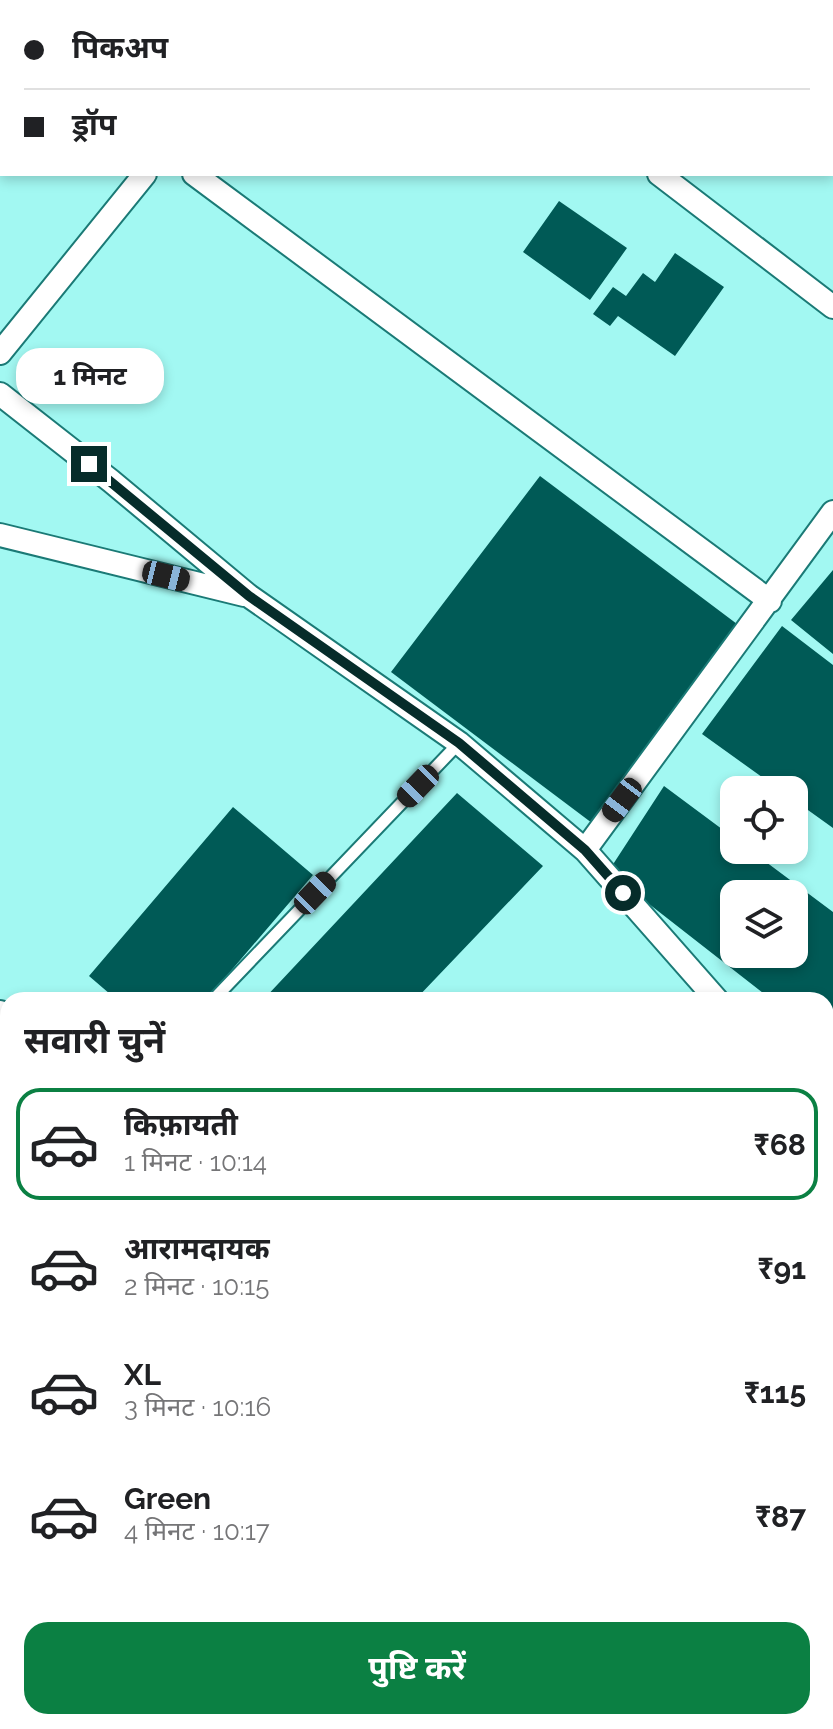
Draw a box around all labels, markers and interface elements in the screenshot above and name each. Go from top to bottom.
text: पिकअप [72,30,168,65]
text: ड्रॉप [72,107,116,142]
callout: 1 मिनट [15,348,163,404]
text: 1 मिनट [53,361,127,391]
route end [71,446,107,482]
car [140,559,192,593]
car [393,760,443,812]
car [598,774,646,826]
map controls [720,776,808,968]
button: locate [720,776,808,864]
car [290,867,340,919]
route start [605,875,641,911]
button: layers [720,880,808,968]
text: सवारी चुनें [24,1019,165,1061]
text: किफ़ायती [124,1107,238,1142]
icon: car [28,1108,100,1180]
text: ₹68 [754,1127,806,1162]
text: 1 मिनट · 10:14 [124,1147,267,1177]
text: आरामदायक [124,1231,270,1266]
icon: car [28,1232,100,1304]
text: ₹91 [757,1251,806,1286]
text: 2 मिनट · 10:15 [124,1271,269,1301]
icon: car [28,1356,100,1428]
text: XL [124,1357,161,1392]
text: ₹115 [744,1375,806,1410]
text: 3 मिनट · 10:16 [124,1392,271,1422]
icon: car [28,1480,100,1552]
text: Green [124,1481,211,1516]
text: ₹87 [755,1499,806,1534]
text: 4 मिनट · 10:17 [124,1516,270,1546]
button: पुष्टि करें [24,1622,810,1714]

